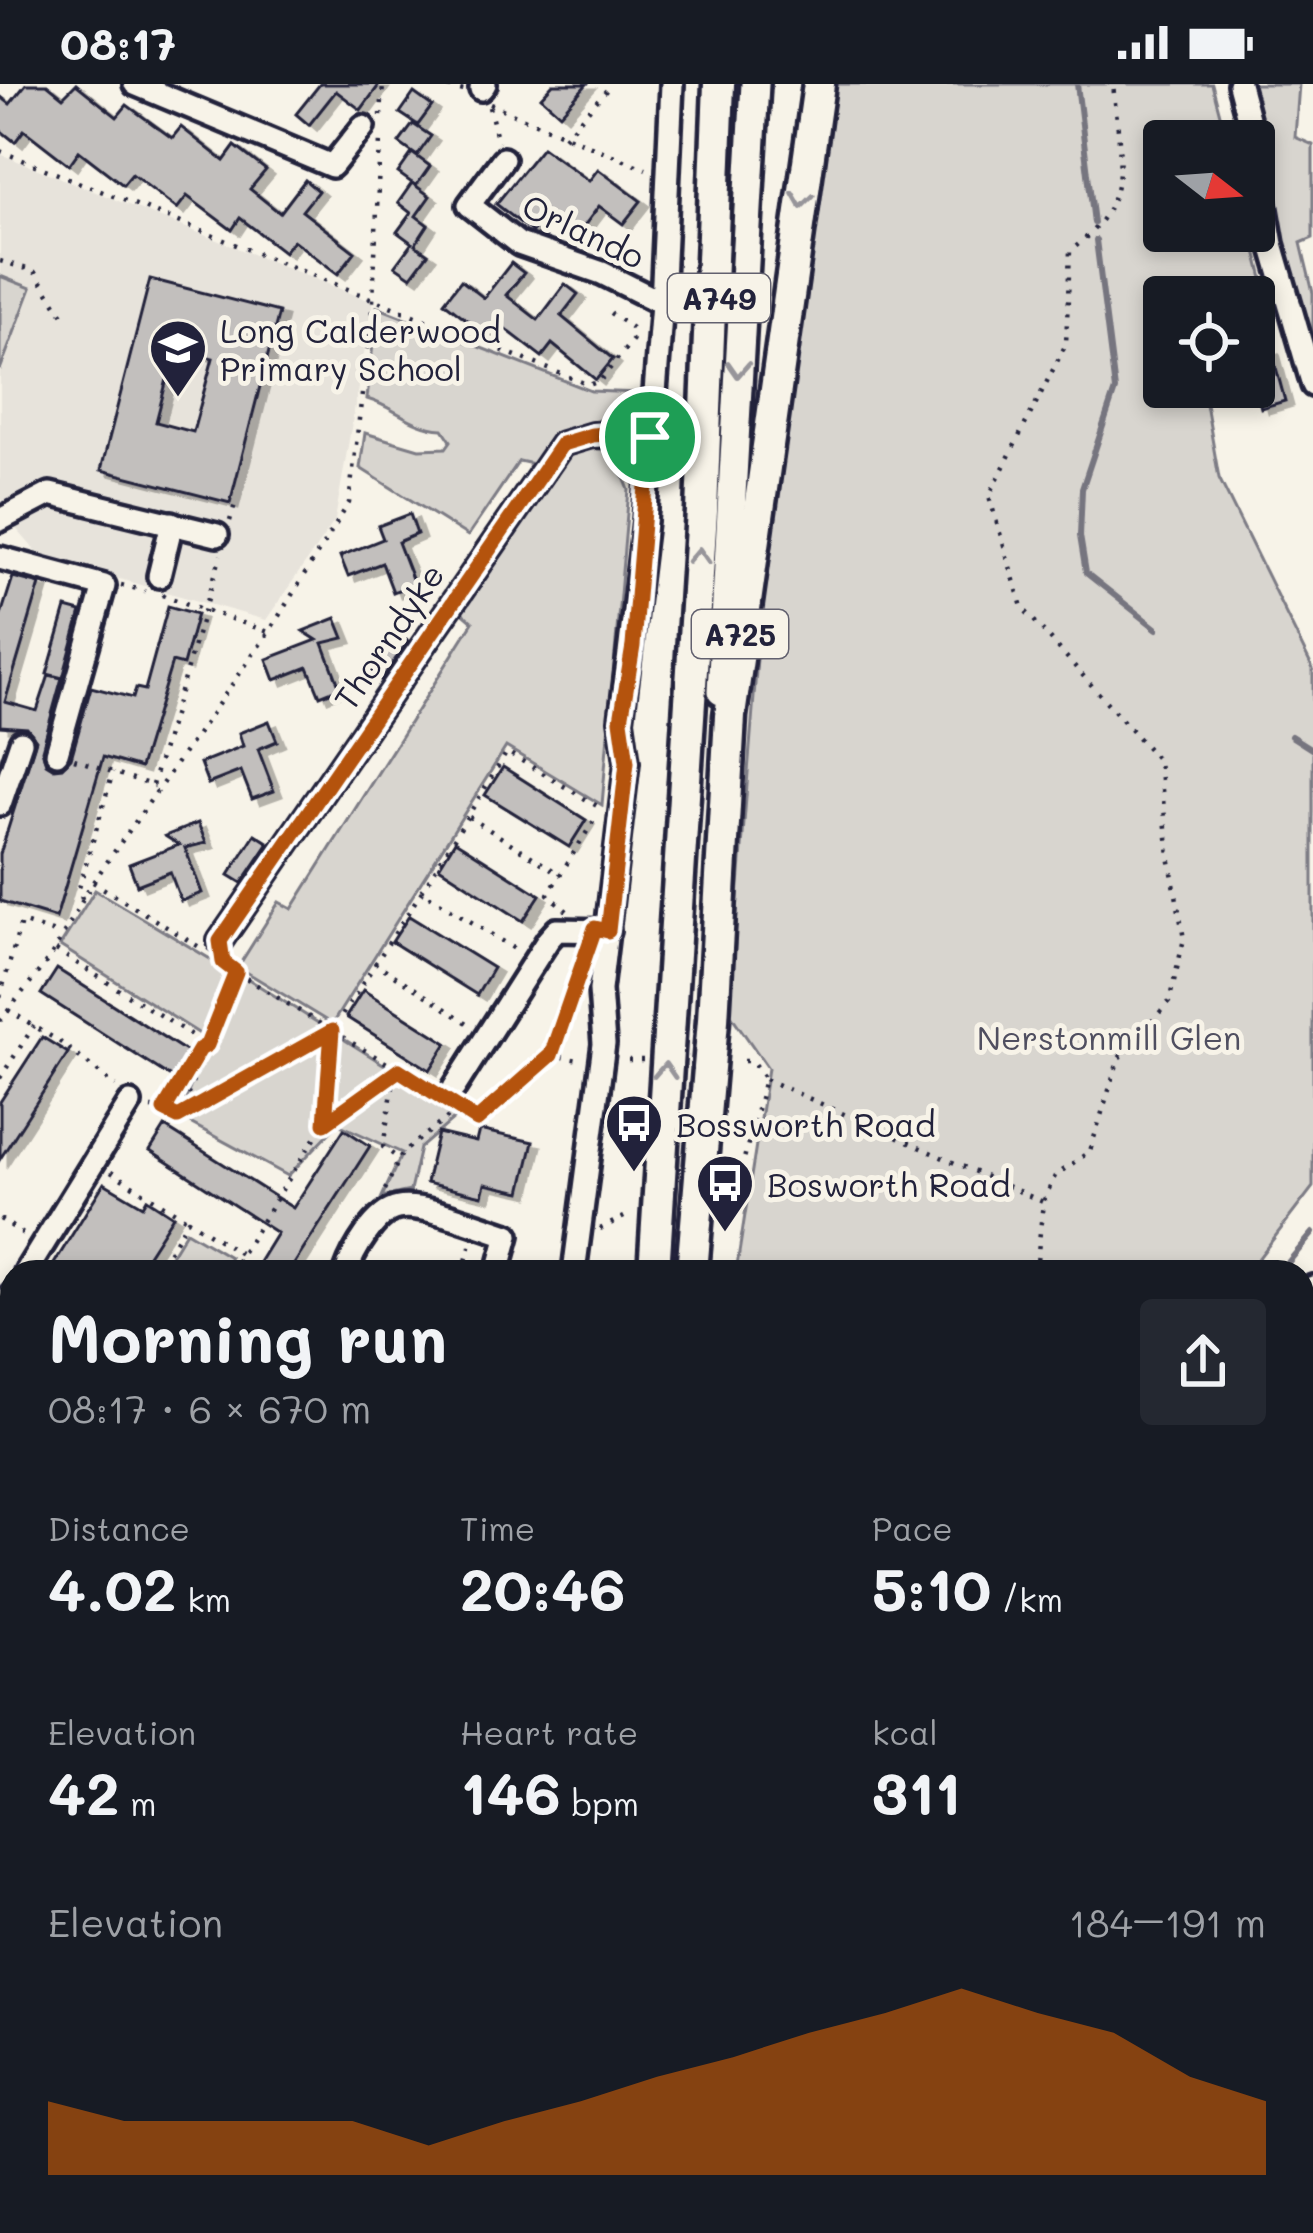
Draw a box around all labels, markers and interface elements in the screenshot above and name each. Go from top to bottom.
text: 08:17 [60,13,176,71]
north arrow [1143,120,1275,252]
map controls [1143,120,1275,408]
street label: Orlando [516,183,652,277]
one-way arrow [790,190,816,210]
road number: A749 [668,274,770,322]
button: locate [1143,276,1275,408]
place label: Long Calderwood Primary School [220,308,501,390]
school or university icon: Long Calderwood Primary School [147,317,209,399]
one-way arrow [726,359,752,378]
pin [599,386,701,488]
icon: arrive [617,404,683,470]
one-way arrow [686,546,712,565]
street label: Thorndyke [323,555,453,718]
road number: A725 [692,610,788,658]
park label: Nerstonmill Glen [977,1015,1241,1058]
one-way arrow [652,1061,678,1080]
bus stop icon: Bossworth Road [603,1092,665,1174]
place label: Bossworth Road [676,1102,936,1145]
bus stop icon: Bosworth Road [694,1152,756,1234]
place label: Bosworth Road [767,1162,1011,1205]
text: Morning run [48,1294,447,1380]
button: share [1140,1299,1266,1425]
text: 08:17 · 6 × 670 m [48,1382,371,1433]
text: Distance [48,1506,190,1549]
text: Time [460,1506,535,1549]
text: Pace [872,1506,953,1549]
text: 4.02 [48,1549,177,1627]
text: 20:46 [460,1549,625,1627]
text: 5:10 [872,1549,991,1627]
text: km [177,1577,231,1620]
text: /km [991,1577,1063,1620]
text: Elevation [48,1710,196,1753]
text: Heart rate [460,1710,638,1753]
text: kcal [872,1710,938,1753]
text: 42 [48,1753,120,1831]
text: 146 [460,1753,561,1831]
text: 311 [872,1753,961,1831]
text: m [120,1781,156,1824]
text: bpm [561,1781,639,1824]
text: Elevation [48,1896,223,1947]
text: 184–191 m [1069,1896,1266,1947]

